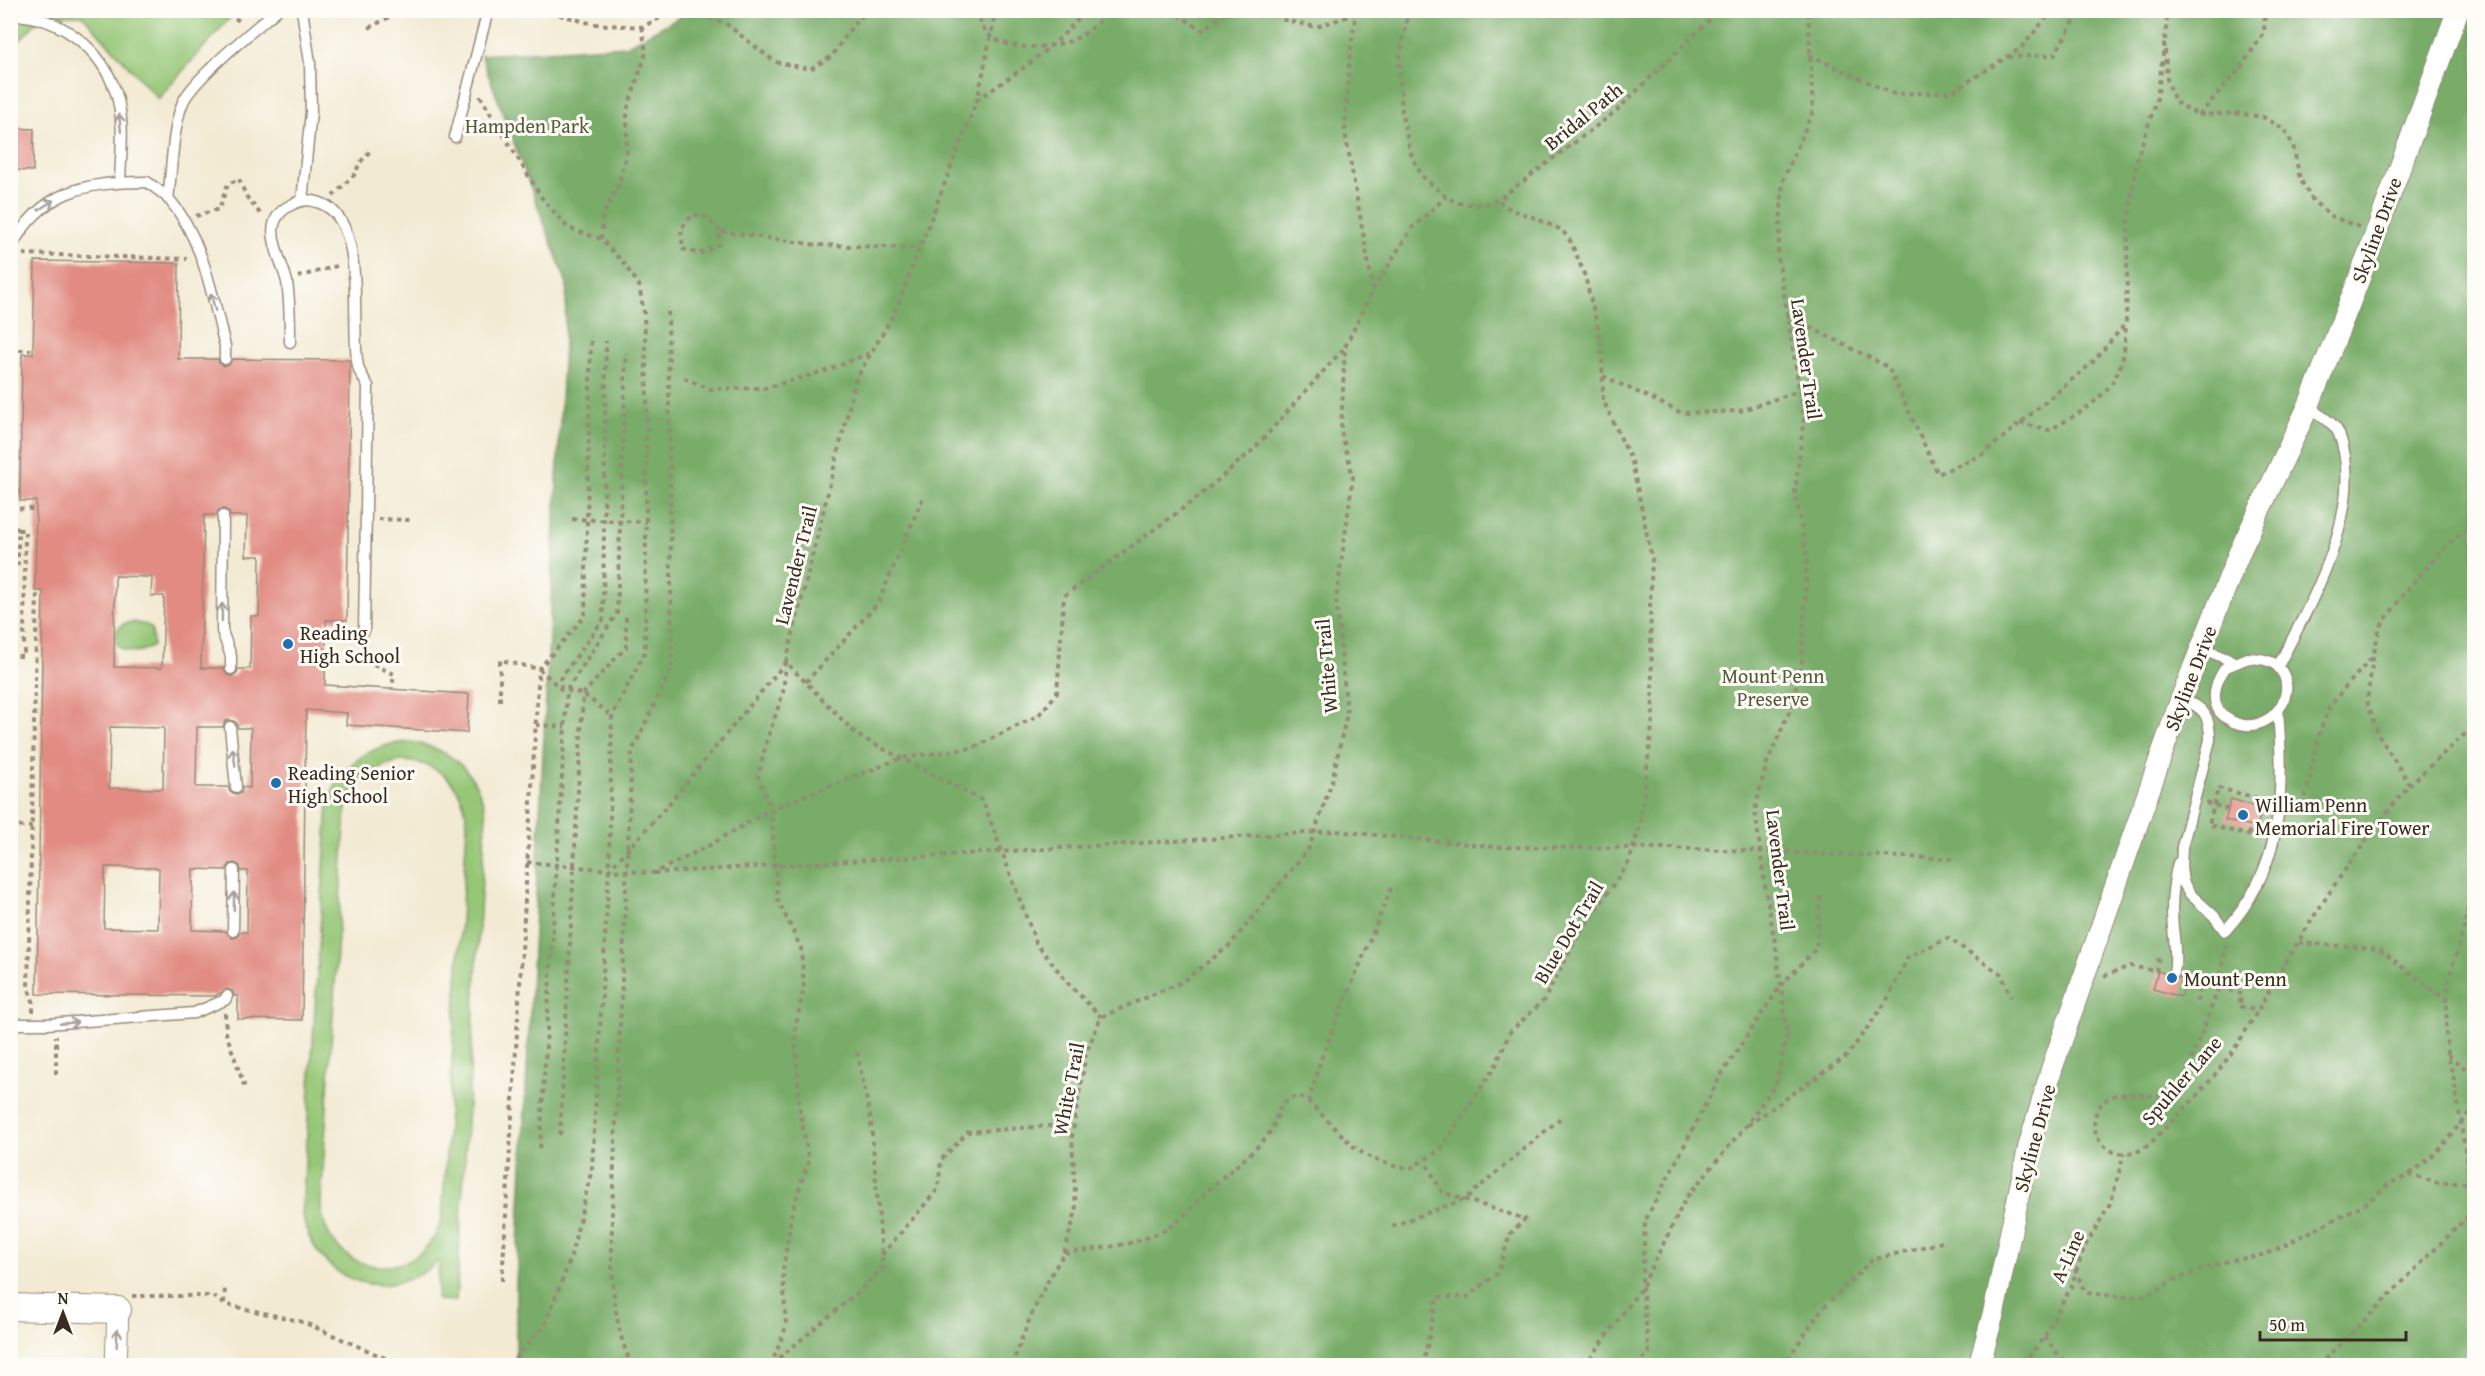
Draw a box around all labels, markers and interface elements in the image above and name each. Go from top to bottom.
street label: Bridal Path [1537,75,1629,157]
park label: Hampden Park [465,111,590,140]
one-way arrow [114,114,125,134]
street label: Skyline Drive [2343,173,2409,287]
one-way arrow [38,198,55,211]
one-way arrow [207,293,219,312]
street label: Lavender Trail [1784,297,1830,422]
street label: Lavender Trail [766,502,824,628]
one-way arrow [216,602,228,622]
street label: White Trail [1307,617,1345,714]
place label: Reading High School [300,618,400,670]
street label: Skyline Drive [2157,621,2223,735]
marker: Reading High School [281,637,295,651]
park label: Mount Penn Preserve [1722,661,1824,713]
one-way arrow [228,748,239,768]
place label: Reading Senior High School [288,758,415,810]
marker: Reading Senior High School [269,776,283,790]
place label: William Penn Memorial Fire Tower [2255,790,2430,842]
street label: Lavender Trail [1759,808,1803,933]
marker: William Penn Memorial Fire Tower [2236,808,2250,822]
street label: Blue Dot Trail [1526,875,1610,989]
one-way arrow [228,891,240,911]
place label: Mount Penn [2184,964,2287,993]
marker: Mount Penn [2165,971,2179,985]
one-way arrow [58,1017,78,1028]
street label: Spuhler Lane [2134,1029,2228,1131]
street label: White Trail [1045,1039,1091,1138]
street label: Skyline Drive [2006,1081,2062,1195]
street label: A-Line [2043,1225,2091,1287]
north arrow [33,1283,93,1343]
text: N [58,1286,69,1310]
scale bar [2260,1304,2406,1342]
text: 50 m [2269,1311,2305,1338]
one-way arrow [111,1328,123,1348]

